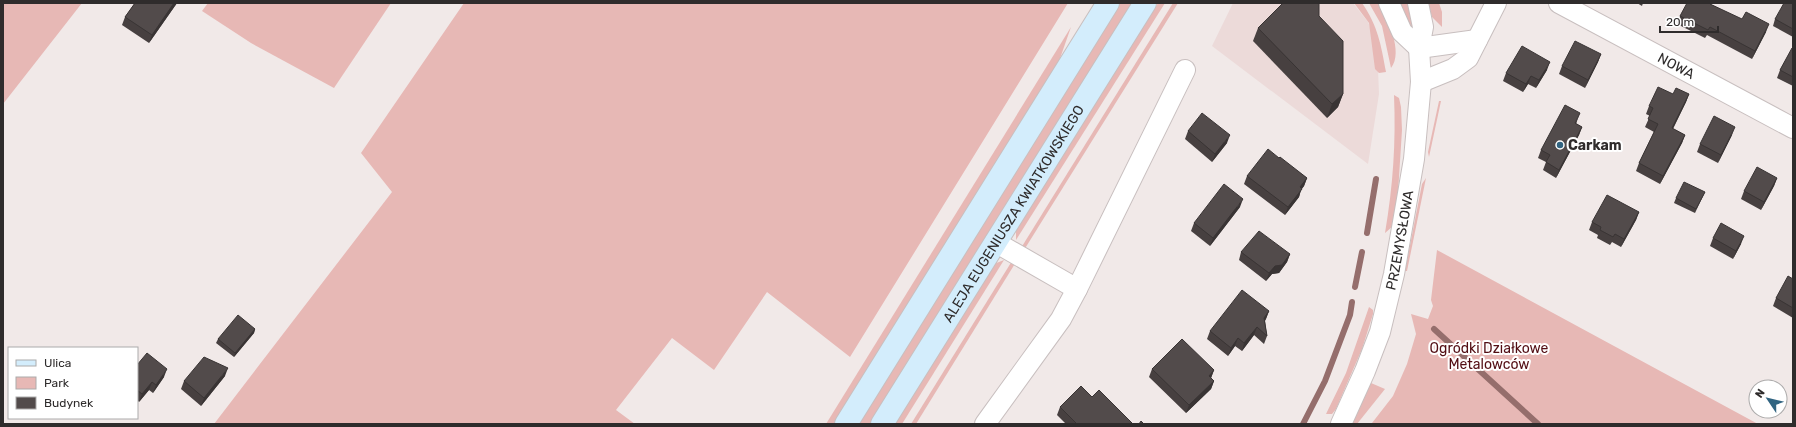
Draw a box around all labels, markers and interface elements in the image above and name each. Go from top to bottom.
scale bar [1660,8,1718,34]
text: 20 m [1666,15,1694,29]
street label: NOWA [1655,49,1698,83]
street label: ALEJA EUGENIUSZA KWIATKOWSKIEGO [940,102,1088,326]
place label: Carkam [1568,137,1622,154]
marker: Carkam [1555,140,1565,150]
street label: PRZEMYSŁOWA [1382,188,1418,292]
park label: Ogródki Działkowe Metalowców [1430,340,1549,373]
legend [8,347,138,419]
text: Ulica [44,356,71,370]
text: Park [44,376,70,390]
north arrow [1748,379,1788,419]
text: N [1753,387,1768,401]
text: Budynek [44,396,94,410]

